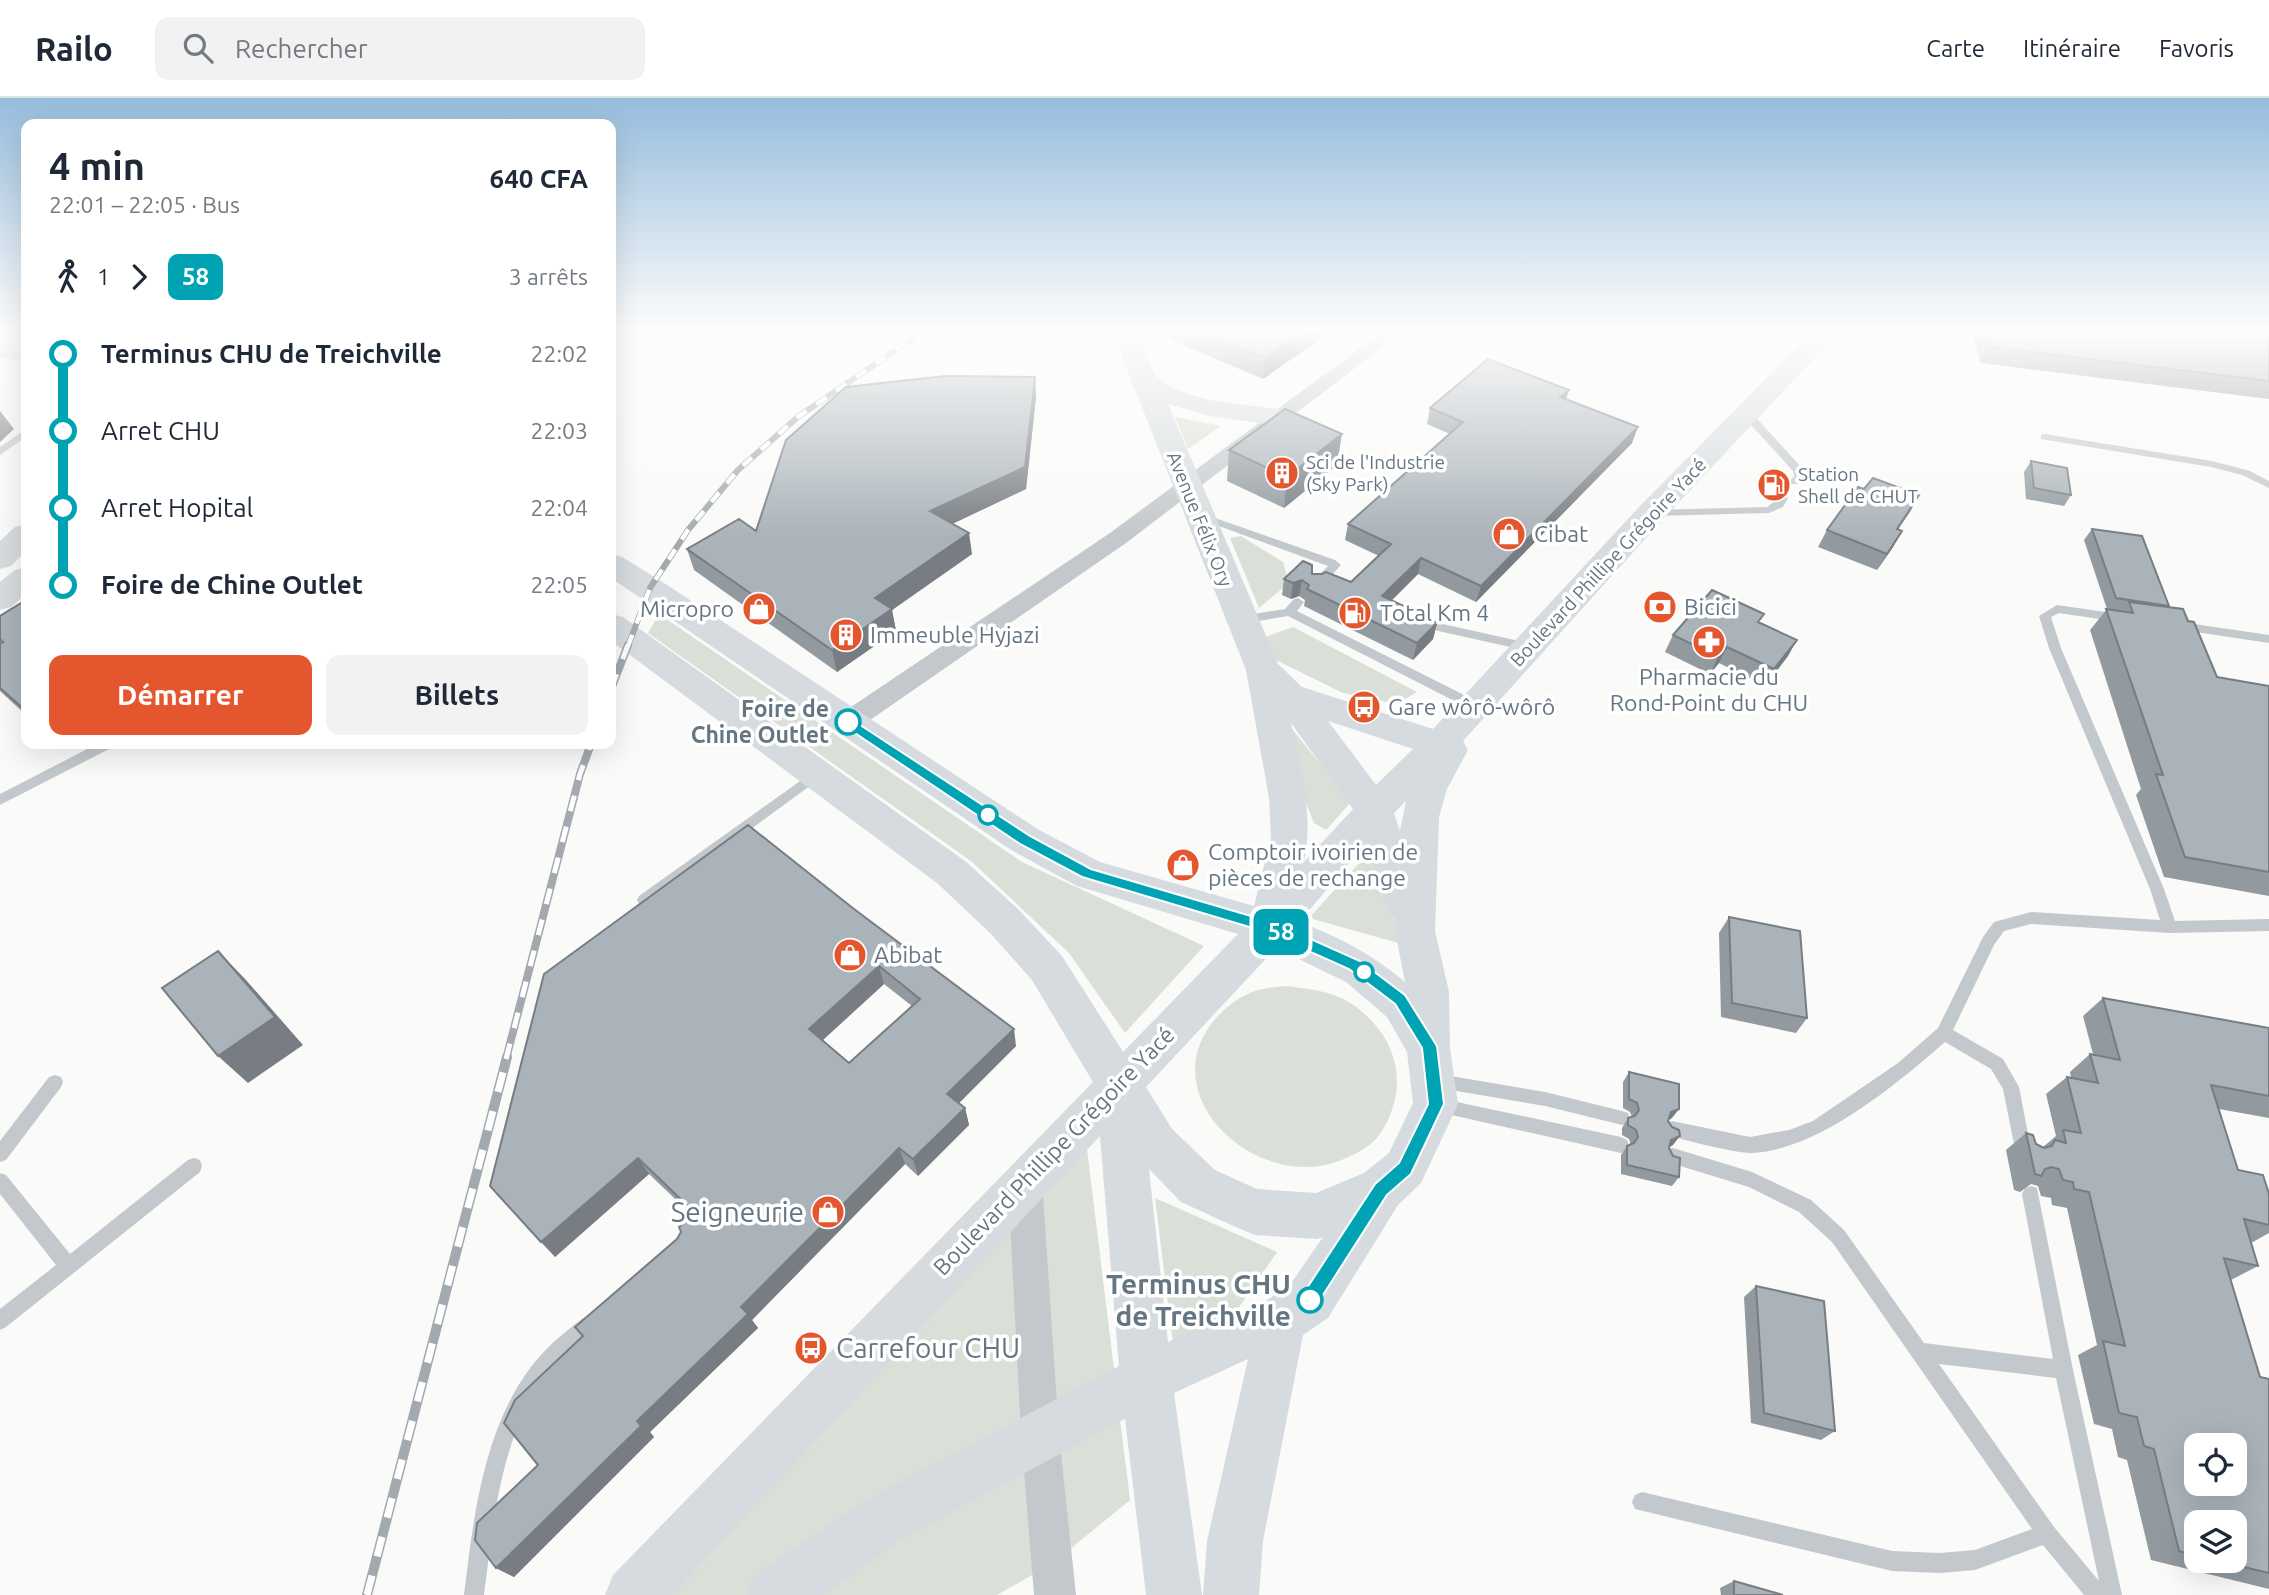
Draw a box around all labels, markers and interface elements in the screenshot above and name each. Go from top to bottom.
search box [155,17,645,80]
icon: search [179,29,217,67]
text: Railo [35,30,113,67]
text: Rechercher [235,34,368,63]
text: Carte [1926,35,1985,62]
text: Itinéraire [2023,35,2121,62]
text: Favoris [2159,35,2234,62]
text: 4 min [49,145,145,187]
text: 640 CFA [490,164,588,193]
text: 22:01 – 22:05 · Bus [49,192,240,217]
icon: walk [49,258,87,296]
icon: forward [120,258,158,296]
text: 58 [182,263,209,290]
text: 1 [97,264,110,289]
text: 3 arrêts [509,264,588,289]
text: Terminus CHU de Treichville [101,339,442,368]
text: 22:02 [530,341,588,366]
text: Arret CHU [101,416,220,445]
text: 22:03 [530,418,588,443]
street label: Avenue Félix Ory [1163,448,1237,590]
place label: Sci de l'Industrie (Sky Park) [1306,451,1445,495]
street label: Boulevard Phillipe Grégoire Yacé [1506,453,1710,671]
building icon: Sci de l'Industrie (Sky Park) [1263,454,1301,492]
place label: Station Shell de CHUT [1798,463,1918,507]
fuel station icon: Station Shell de CHUT [1755,466,1793,504]
text: Arret Hopital [101,493,253,522]
text: 22:04 [530,495,588,520]
shop icon: Cibat [1490,515,1528,553]
place label: Cibat [1534,521,1588,546]
text: Foire de Chine Outlet [101,570,363,599]
text: 22:05 [530,572,588,597]
bank icon: Bicici [1641,588,1679,626]
shop icon: Micropro [740,590,778,628]
fuel station icon: Total Km 4 [1336,594,1374,632]
place label: Bicici [1684,594,1737,619]
place label: Micropro [640,596,734,621]
place label: Total Km 4 [1380,600,1489,625]
building icon: Immeuble Hyjazi [827,616,865,654]
place label: Immeuble Hyjazi [870,622,1040,647]
pharmacy icon: Pharmacie du Rond-Point du CHU [1690,623,1728,661]
button: Démarrer [49,655,312,735]
button: Billets [326,655,588,735]
place label: Pharmacie du Rond-Point du CHU [1610,664,1808,715]
bus stop icon: Gare wôrô-wôrô [1345,688,1383,726]
place label: Gare wôrô-wôrô [1388,694,1555,719]
place label: Foire de Chine Outlet [691,696,829,747]
marker: Foire de Chine Outlet [835,709,861,735]
unlabelled marker [978,805,998,825]
place label: Comptoir ivoirien de pièces de rechange [1208,839,1418,890]
shop icon: Comptoir ivoirien de pièces de rechange [1164,846,1202,884]
line badge: 58 [1250,909,1312,955]
text: 58 [1267,918,1295,945]
shop icon: Abibat [831,936,869,974]
place label: Abibat [874,942,942,967]
unlabelled marker [1354,962,1374,982]
street label: Boulevard Phillipe Grégoire Yacé [928,1021,1179,1280]
shop icon: Seigneurie [809,1193,847,1231]
place label: Seigneurie [671,1196,804,1227]
place label: Terminus CHU de Treichville [1106,1268,1291,1331]
marker: Terminus CHU de Treichville [1297,1287,1323,1313]
bus stop icon: Carrefour CHU [792,1329,830,1367]
place label: Carrefour CHU [836,1332,1020,1363]
map controls [2184,1433,2247,1573]
button: locate [2184,1433,2247,1496]
button: layers [2184,1510,2247,1573]

